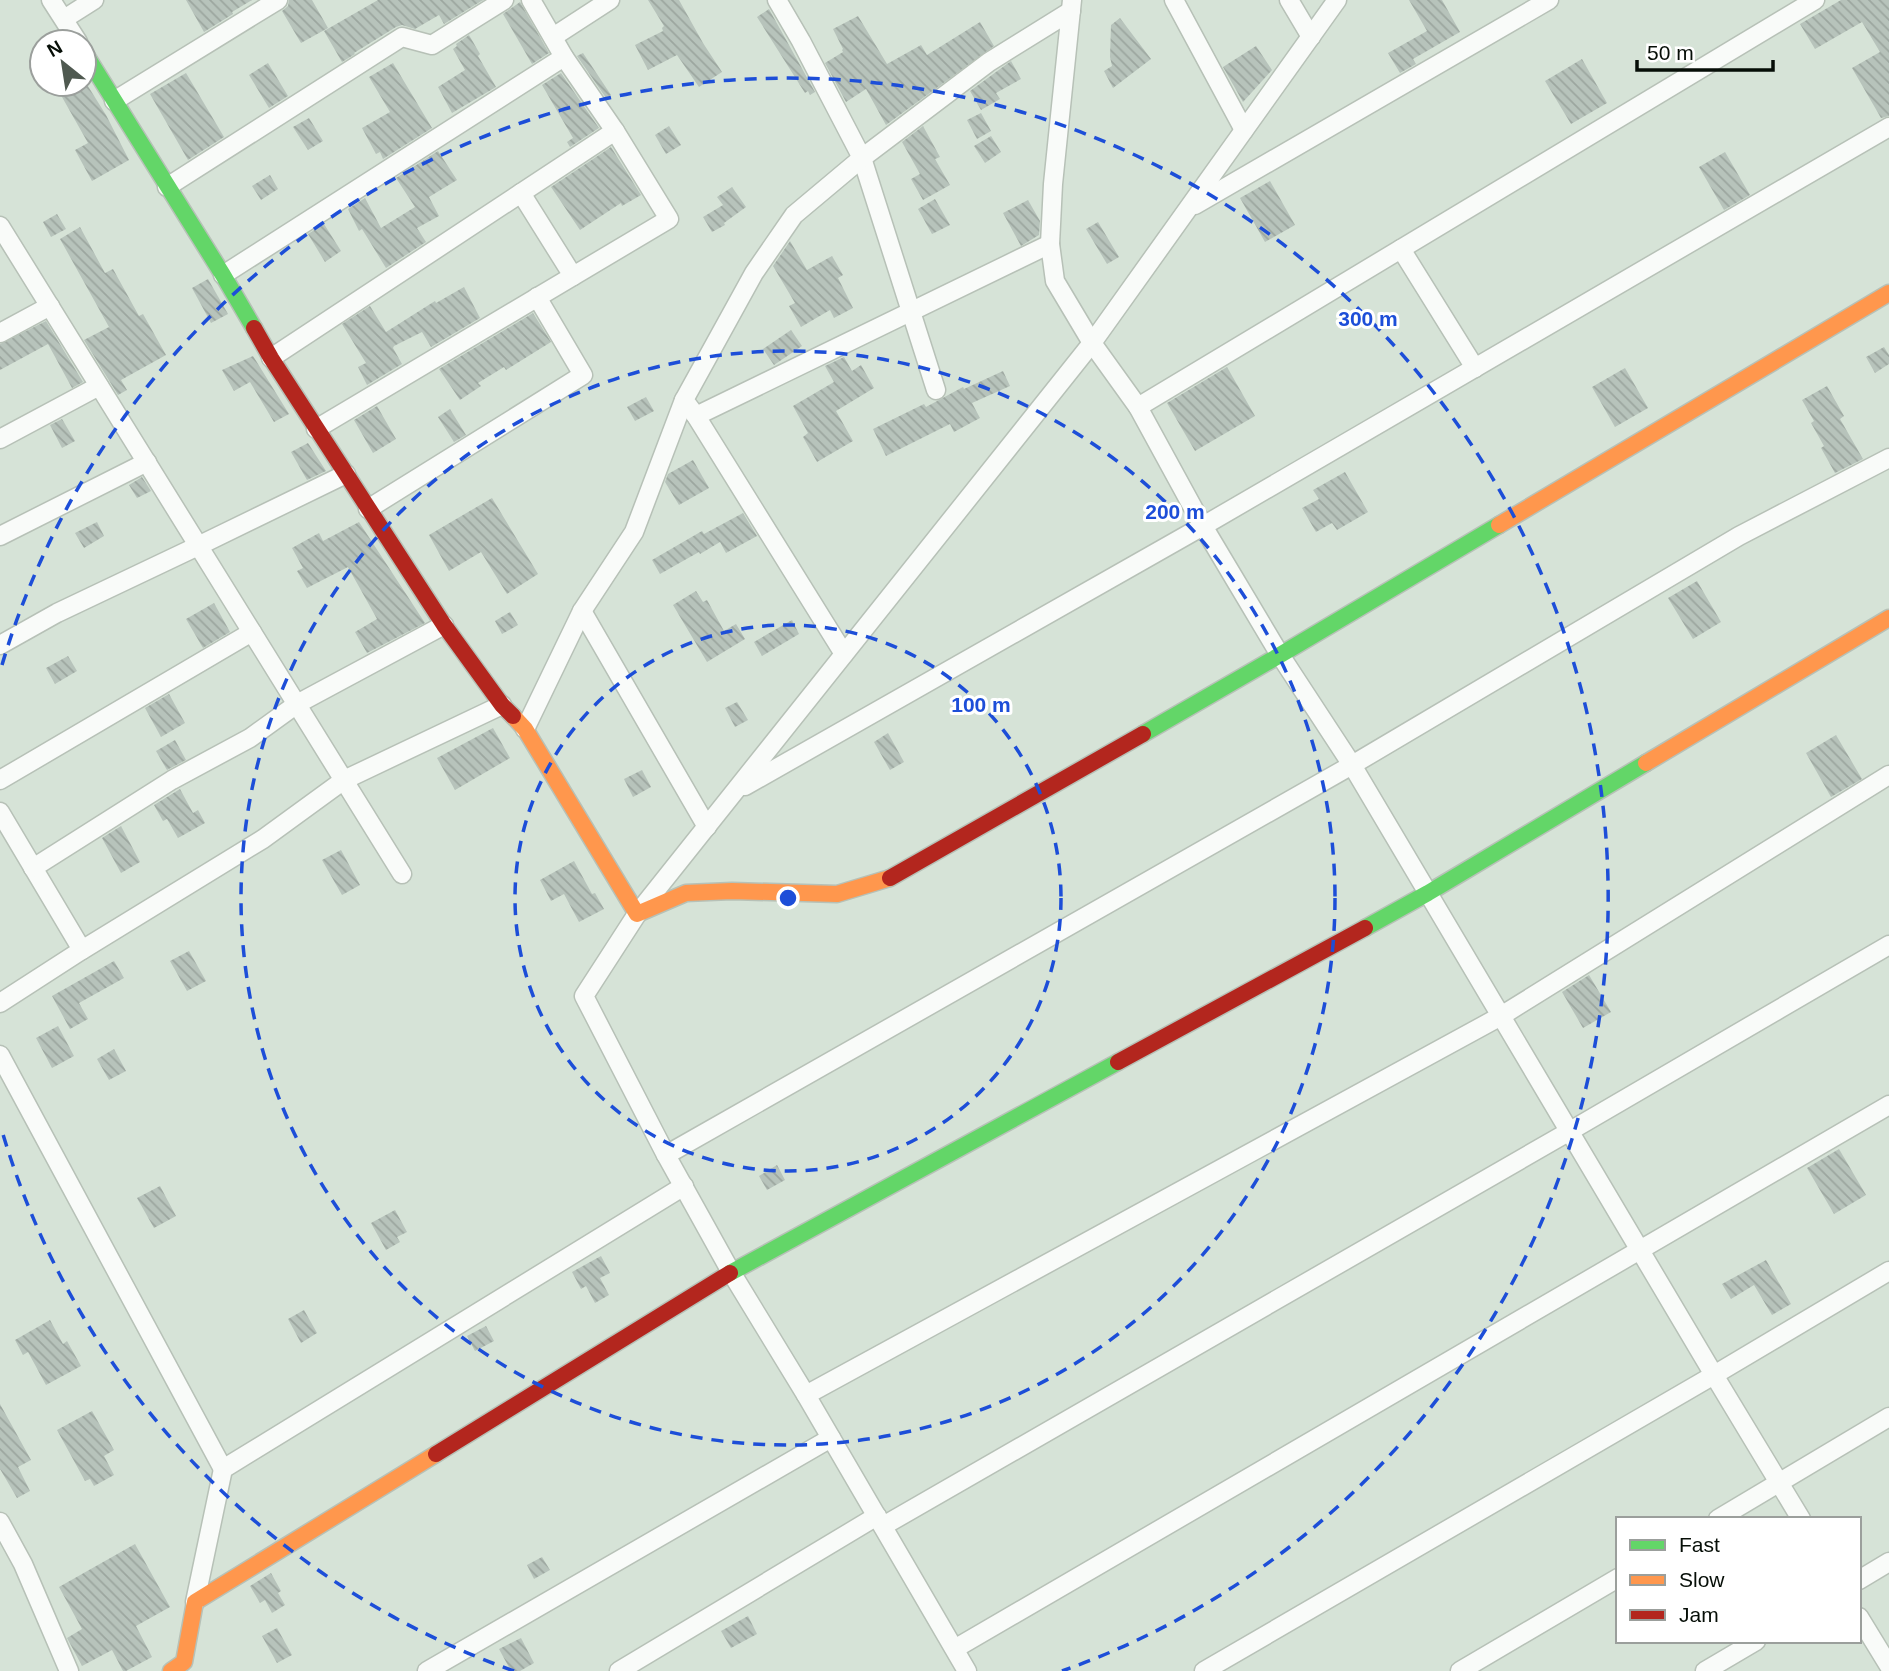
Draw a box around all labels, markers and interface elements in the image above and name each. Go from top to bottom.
north arrow [28,28,98,98]
scale bar [1637,28,1773,72]
text: N [44,36,66,61]
text: 50 m [1647,41,1694,64]
text: 300 m [1338,307,1398,330]
text: 200 m [1145,500,1205,523]
text: 100 m [951,693,1011,716]
centre of rings [776,886,800,910]
legend [1616,1517,1861,1643]
text: Fast [1679,1533,1720,1556]
text: Slow [1679,1568,1725,1591]
text: Jam [1679,1603,1719,1626]

